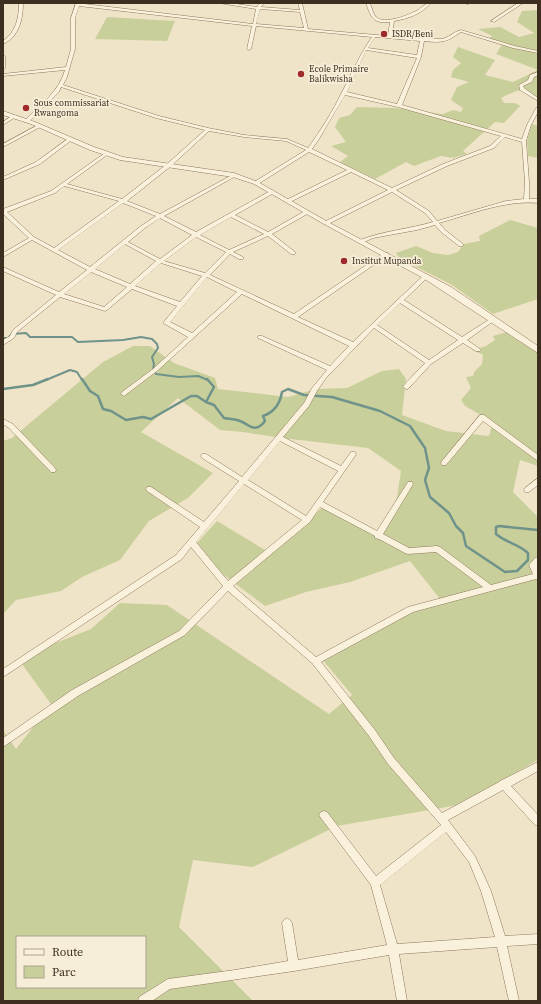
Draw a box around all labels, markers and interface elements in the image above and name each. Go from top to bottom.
place label: ISDR/Beni [392,28,434,40]
marker: ISDR/Beni [379,29,389,39]
place label: Ecole Primaire Balikwisha [309,63,369,85]
marker: Ecole Primaire Balikwisha [296,69,306,79]
place label: Sous commissariat Rwangoma [34,97,109,119]
marker: Sous commissariat Rwangoma [21,103,31,113]
place label: Institut Mupanda [352,255,422,267]
marker: Institut Mupanda [339,256,349,266]
legend [16,936,146,988]
text: Route [52,944,83,960]
text: Parc [52,964,76,980]

